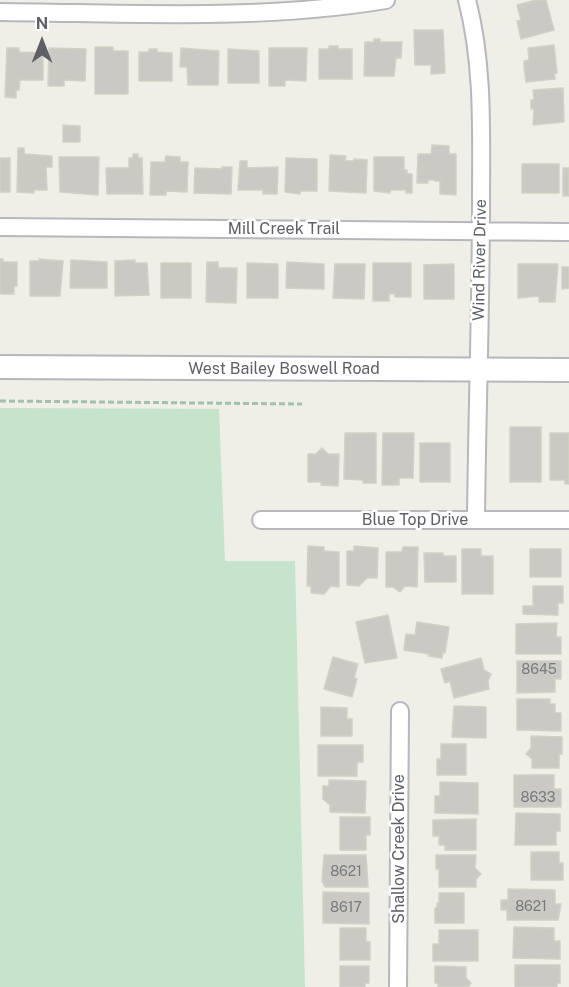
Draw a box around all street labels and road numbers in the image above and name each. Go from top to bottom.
street label: Wind River Drive [469,199,491,321]
street label: Mill Creek Trail [228,219,340,239]
street label: West Bailey Boswell Road [188,359,380,379]
street label: Blue Top Drive [362,510,468,530]
street label: Shallow Creek Drive [389,774,409,924]

